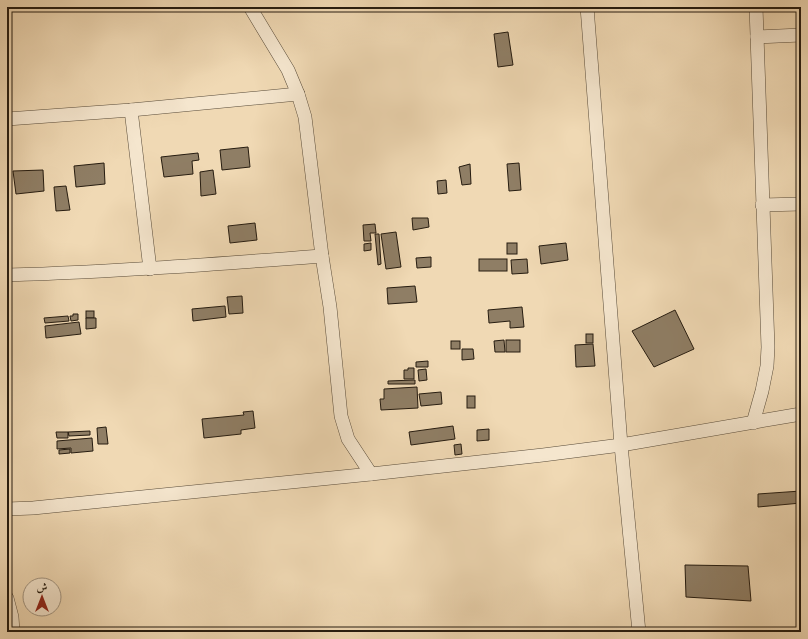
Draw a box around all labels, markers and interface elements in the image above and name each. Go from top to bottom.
north arrow [22,577,62,617]
text: ش [37,581,48,594]

